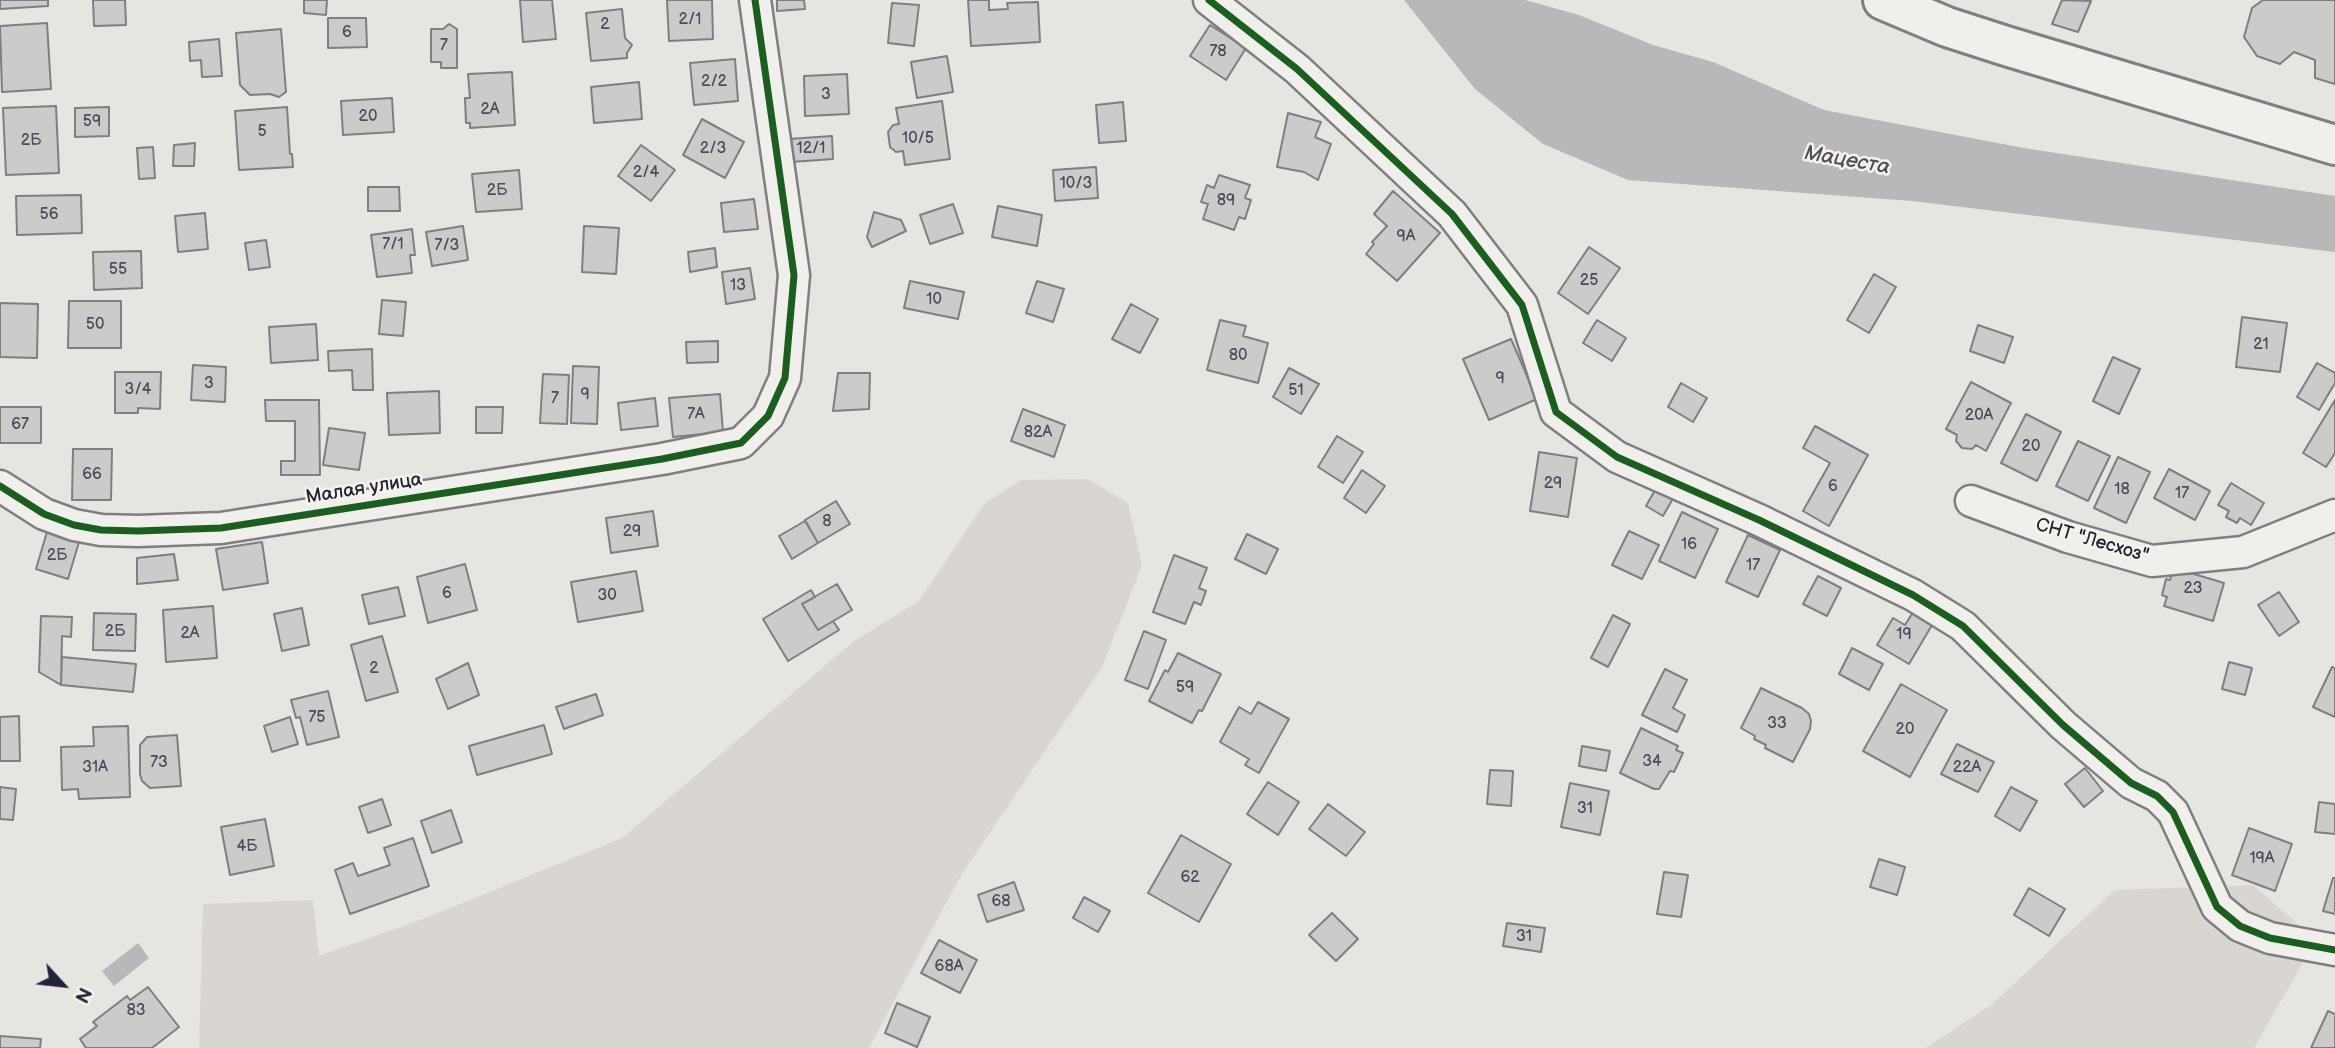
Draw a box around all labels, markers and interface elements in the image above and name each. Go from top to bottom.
house number: 2/1 [679,10,701,30]
house number: 2 [600,15,610,35]
house number: 6 [342,23,352,43]
house number: 7 [440,36,448,56]
house number: 78 [1209,42,1227,62]
house number: 2/2 [701,72,727,92]
house number: 3 [821,85,831,105]
house number: 2А [480,100,500,120]
house number: 20 [359,107,377,127]
house number: 59 [83,112,101,132]
house number: 5 [257,122,267,142]
house number: 10/5 [902,129,934,149]
house number: 2Б [21,131,41,151]
house number: 2/3 [700,139,726,159]
house number: 12/1 [796,139,826,159]
water label: Мацеста [1802,141,1892,181]
house number: 2/4 [633,163,659,183]
house number: 10/3 [1060,174,1092,194]
house number: 2Б [487,181,507,201]
house number: 89 [1217,191,1235,211]
house number: 56 [40,205,58,225]
house number: 9А [1397,227,1415,247]
house number: 7/1 [382,235,404,255]
house number: 7/3 [435,236,459,256]
house number: 55 [109,260,127,280]
house number: 25 [1580,271,1598,291]
house number: 13 [730,276,746,296]
house number: 10 [926,290,942,310]
house number: 50 [86,315,104,335]
house number: 21 [2253,335,2269,355]
house number: 80 [1229,346,1247,366]
house number: 9 [1495,369,1505,389]
house number: 3 [204,374,214,394]
house number: 3/4 [125,380,151,400]
house number: 51 [1288,381,1304,401]
house number: 9 [580,385,590,405]
house number: 7 [551,389,559,409]
house number: 7А [687,405,705,425]
house number: 20А [1965,406,1993,426]
house number: 67 [11,415,29,435]
house number: 82А [1024,423,1052,443]
house number: 20 [2022,437,2040,457]
house number: 66 [82,465,102,485]
street label: Малая улица [304,469,424,509]
house number: 29 [1544,474,1562,494]
house number: 6 [1828,477,1838,497]
house number: 18 [2114,480,2130,500]
house number: 17 [2175,484,2189,504]
house number: 8 [822,512,832,532]
street label: СНТ "Лесхоз" [2033,514,2151,568]
house number: 29 [623,522,641,542]
house number: 16 [1681,535,1697,555]
house number: 2Б [47,546,67,566]
house number: 17 [1746,556,1760,576]
house number: 23 [2184,579,2202,599]
house number: 6 [442,584,452,604]
house number: 30 [597,586,617,606]
house number: 2Б [105,622,125,642]
house number: 2А [180,624,200,644]
house number: 19 [1896,625,1912,645]
house number: 2 [369,659,379,679]
house number: 59 [1176,678,1194,698]
house number: 75 [308,708,326,728]
house number: 33 [1767,714,1787,734]
house number: 20 [1896,720,1914,740]
house number: 34 [1642,752,1662,772]
house number: 73 [150,753,168,773]
house number: 31А [82,758,108,778]
house number: 22А [1953,758,1981,778]
house number: 31 [1577,799,1593,819]
house number: 4Б [237,837,257,857]
house number: 19А [2249,849,2275,869]
house number: 62 [1180,868,1200,888]
house number: 68 [991,892,1011,912]
house number: 31 [1516,927,1532,947]
north arrow [28,950,98,1020]
house number: 68А [935,957,963,977]
text: N [69,983,96,1006]
house number: 83 [126,1001,146,1021]

